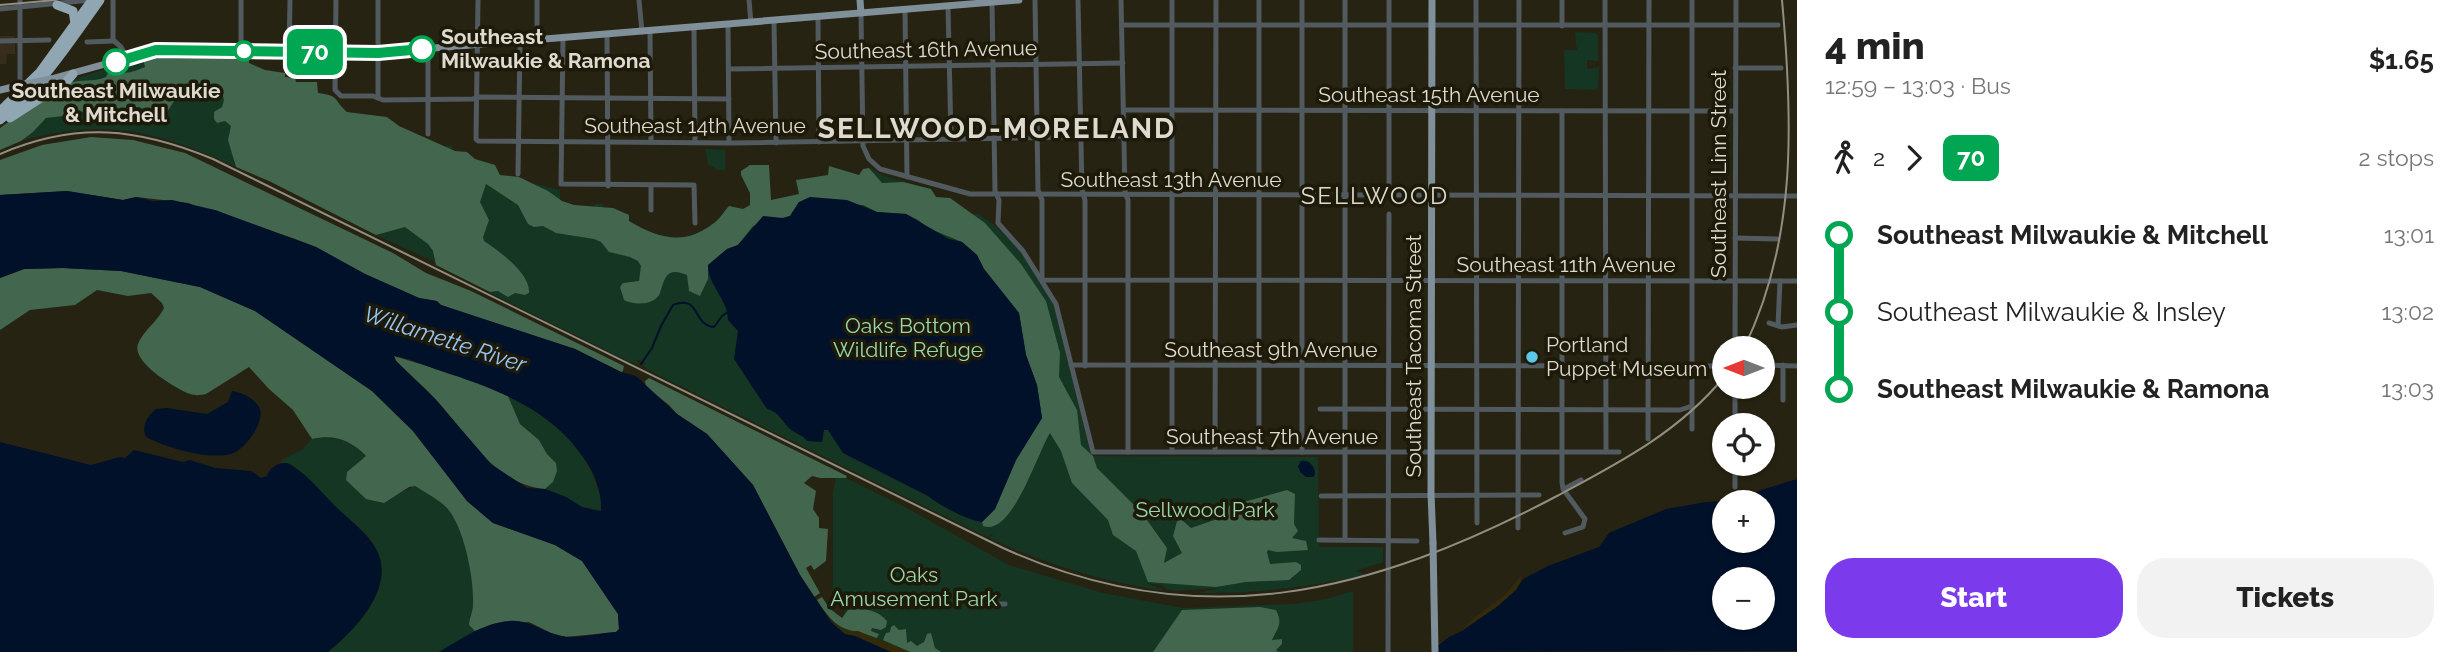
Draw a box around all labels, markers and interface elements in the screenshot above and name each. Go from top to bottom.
text: 4 min [1825,23,1925,68]
place label: Southeast Milwaukie & Ramona [441,24,651,73]
line badge: 70 [284,29,346,75]
street label: Southeast 16th Avenue [814,35,1038,64]
marker: Southeast Milwaukie & Ramona [409,36,435,62]
text: 70 [301,37,329,66]
unlabelled marker [234,41,254,61]
text: $1.65 [2369,45,2434,75]
marker: Southeast Milwaukie & Mitchell [103,49,129,75]
street label: Southeast Linn Street [1706,70,1731,278]
text: 12:59 – 13:03 · Bus [1825,72,2011,99]
place label: Southeast Milwaukie & Mitchell [12,78,221,127]
street label: Southeast 15th Avenue [1318,82,1540,107]
district label: SELLWOOD-MORELAND [818,112,1176,145]
street label: Southeast 14th Avenue [584,113,806,138]
icon: walk [1825,139,1863,177]
icon: forward [1895,139,1933,177]
text: 70 [1957,143,1985,172]
text: 2 [1873,144,1885,171]
text: 2 stops [2359,144,2434,171]
street label: Southeast 13th Avenue [1060,167,1282,192]
district label: SELLWOOD [1301,181,1449,210]
text: Southeast Milwaukie & Mitchell [1877,220,2268,250]
text: 13:01 [2384,221,2434,248]
street label: Southeast Tacoma Street [1401,235,1426,477]
street label: Southeast 11th Avenue [1457,252,1675,277]
text: Southeast Milwaukie & Insley [1877,297,2226,327]
text: 13:02 [2381,298,2434,325]
water label: Willamette River [361,300,531,378]
park label: Oaks Bottom Wildlife Refuge [833,313,983,362]
place label: Portland Puppet Museum [1546,332,1707,381]
north arrow [1712,336,1774,399]
map controls [1712,336,1775,630]
street label: Southeast 9th Avenue [1164,337,1378,362]
marker: Portland Puppet Museum [1524,349,1540,365]
text: Southeast Milwaukie & Ramona [1877,374,2269,404]
text: 13:03 [2381,375,2434,402]
button: locate [1712,413,1775,476]
street label: Southeast 7th Avenue [1166,424,1378,449]
button: + [1712,490,1775,553]
park label: Sellwood Park [1135,497,1275,522]
button: Start [1825,558,2123,638]
button: Tickets [2137,558,2434,638]
park label: Oaks Amusement Park [830,562,998,611]
button: − [1712,567,1775,630]

